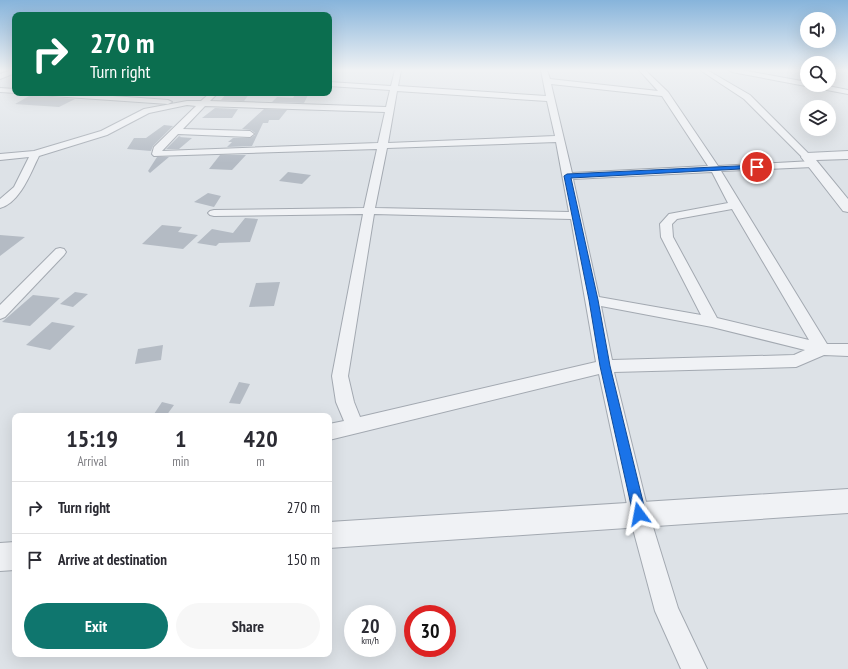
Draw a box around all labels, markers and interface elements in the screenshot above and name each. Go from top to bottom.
map controls [800,12,836,136]
button: sound [800,12,836,48]
text: 270 m [90,24,154,61]
icon: right [24,28,76,80]
button: search [800,56,836,92]
text: Turn right [90,60,150,83]
button: layers [800,100,836,136]
pin [740,150,774,184]
icon: arrive [746,156,768,178]
text: 15:19 [66,423,118,454]
text: 1 [175,423,186,454]
text: 420 [243,423,278,454]
text: Arrival [77,453,107,470]
text: min [172,453,189,470]
text: m [256,453,265,470]
position arrow [618,493,660,535]
icon: right [24,497,46,519]
text: Turn right [58,498,110,517]
text: 270 m [287,498,320,517]
icon: arrive [24,549,46,571]
text: Arrive at destination [58,550,167,569]
text: 150 m [287,550,320,569]
button: Exit [24,603,168,649]
button: Share [176,603,320,649]
speed limit sign: 30 [404,605,456,657]
text: 20 [360,613,380,639]
text: km/h [361,634,379,647]

